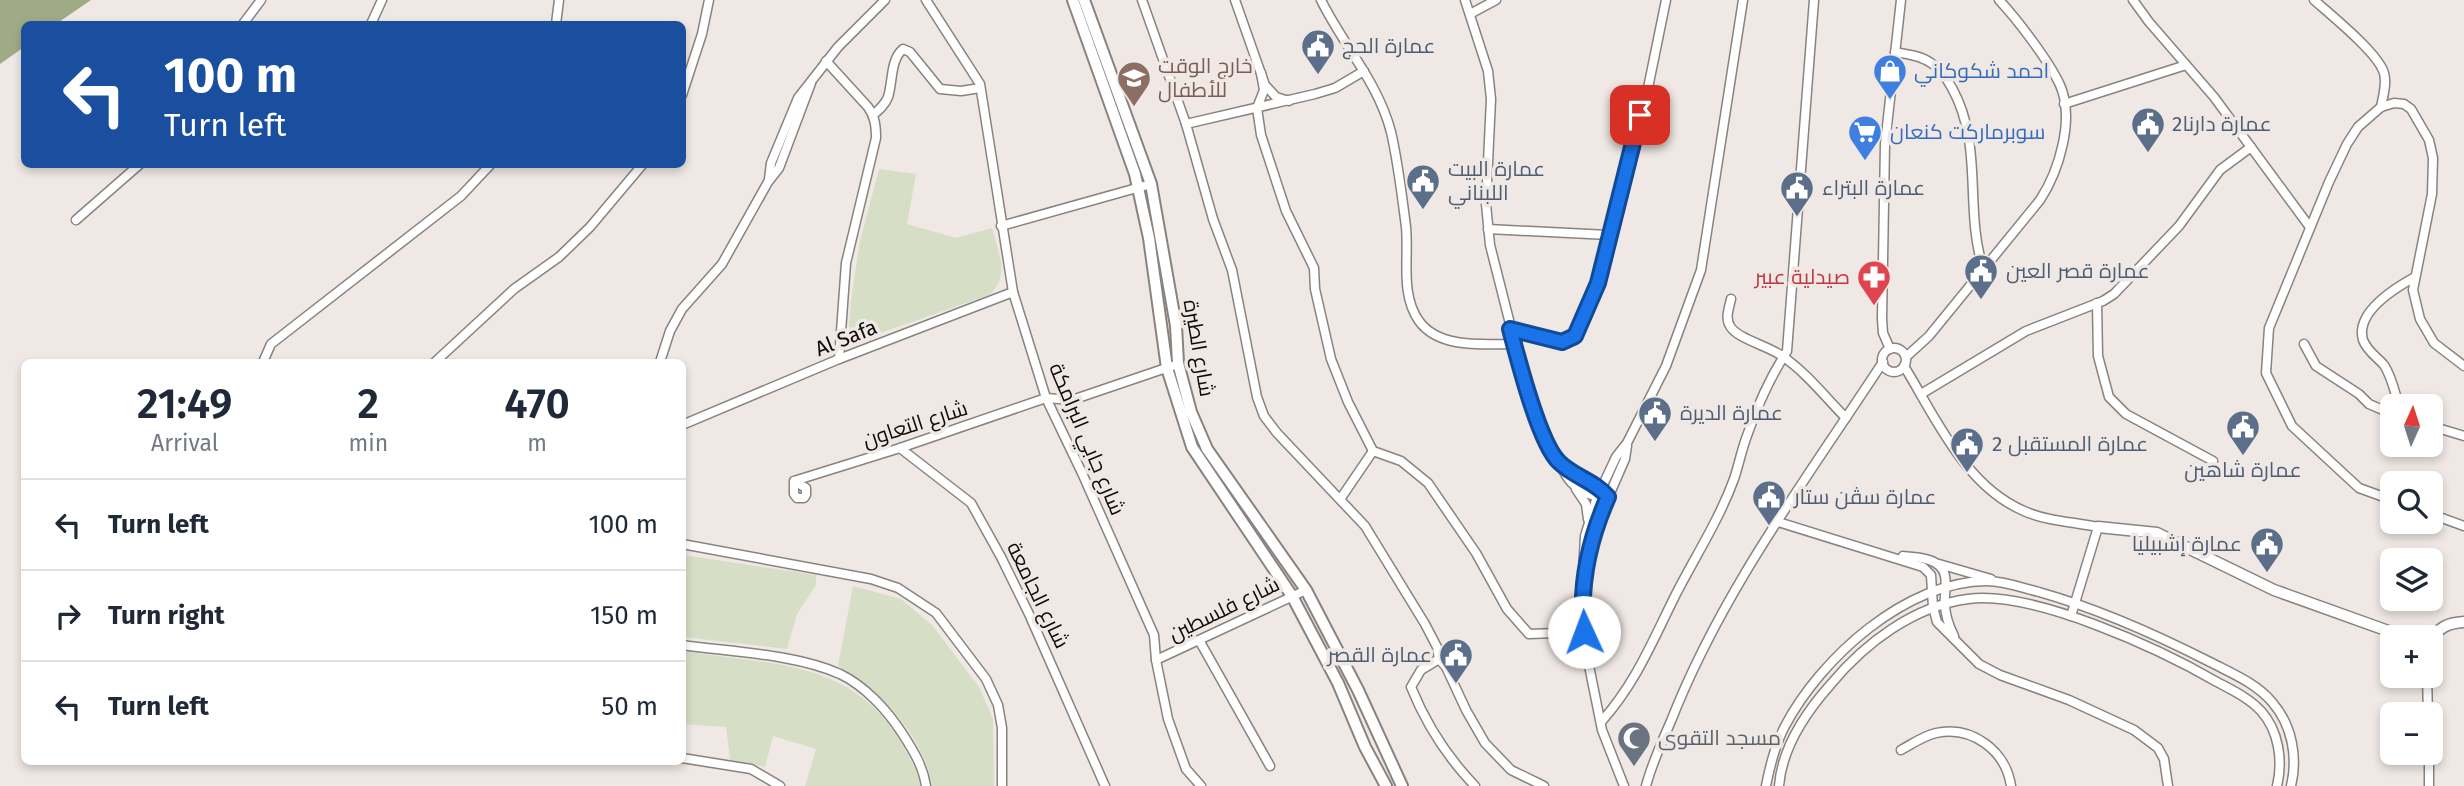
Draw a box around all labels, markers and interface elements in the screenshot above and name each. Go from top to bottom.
public building icon: عمارة الحج [1299,27,1337,76]
place label: عمارة الحج [1342,33,1435,60]
text: 100 m [164,46,297,105]
icon: left [49,49,140,140]
shop icon: احمد شكوكاني [1871,52,1909,101]
place label: خارج الوقت للأطفال [1158,53,1253,103]
place label: احمد شكوكاني [1914,58,2049,87]
school or university icon: خارج الوقت للأطفال [1115,59,1153,108]
pin [1610,85,1670,145]
icon: arrive [1621,96,1659,134]
public building icon: عمارة دارنا2 [2129,105,2167,154]
text: Turn left [164,106,286,144]
place label: عمارة دارنا2 [2172,111,2272,137]
supermarket icon: سوبرماركت كنعان [1846,113,1884,162]
place label: سوبرماركت كنعان [1890,119,2045,145]
place label: عمارة البيت اللبناني [1448,156,1545,209]
public building icon: عمارة البيت اللبناني [1404,162,1442,211]
public building icon: عمارة البتراء [1778,169,1816,218]
place label: عمارة البتراء [1822,175,1925,201]
public building icon: عمارة قصر العين [1962,252,2000,301]
pharmacy icon: صيدلية عبير [1855,258,1893,307]
place label: عمارة قصر العين [2006,258,2150,284]
place label: صيدلية عبير [1754,264,1850,290]
street label: شارع الطيرة [1177,297,1220,399]
street label: Al Safa [811,314,881,362]
street label: شارع جابي البرامكة [1040,359,1131,520]
text: 21:49 [137,379,232,429]
text: 2 [358,379,379,429]
text: 470 [504,379,570,429]
public building icon: عمارة الديرة [1636,394,1674,443]
north arrow [2380,394,2443,457]
map controls [2380,394,2443,765]
street label: شارع التعاون [859,395,971,454]
place label: عمارة الديرة [1680,400,1783,426]
public building icon: عمارة شاهين [2224,408,2262,457]
public building icon: عمارة المستقبل 2 [1948,425,1986,474]
text: Arrival [151,429,218,457]
text: min [349,429,388,457]
text: m [527,429,547,457]
place label: عمارة المستقبل 2 [1992,431,2148,457]
place label: عمارة شاهين [2184,457,2302,483]
button: search [2380,471,2443,534]
public building icon: عمارة سڤن ستار [1750,478,1788,527]
place label: عمارة سڤن ستار [1793,484,1936,510]
icon: left [49,506,87,544]
text: Turn left [108,509,209,540]
text: 100 m [589,509,658,540]
public building icon: عمارة إشبيليا [2248,525,2286,574]
place label: عمارة إشبيليا [2132,531,2242,557]
street label: شارع الجامعة [1000,537,1075,653]
button: layers [2380,548,2443,611]
street label: شارع فلسطين [1164,571,1284,648]
position arrow [1547,595,1621,669]
icon: right [49,597,87,635]
text: Turn right [108,600,225,631]
text: 150 m [590,600,658,631]
button: + [2380,625,2443,688]
public building icon: عمارة القصر [1437,636,1475,685]
place label: عمارة القصر [1327,642,1432,668]
icon: left [49,688,87,726]
text: Turn left [108,691,209,722]
text: 50 m [601,691,658,722]
button: − [2380,702,2443,765]
mosque icon: مسجد التقوى [1615,719,1653,768]
place label: مسجد التقوى [1658,725,1781,751]

